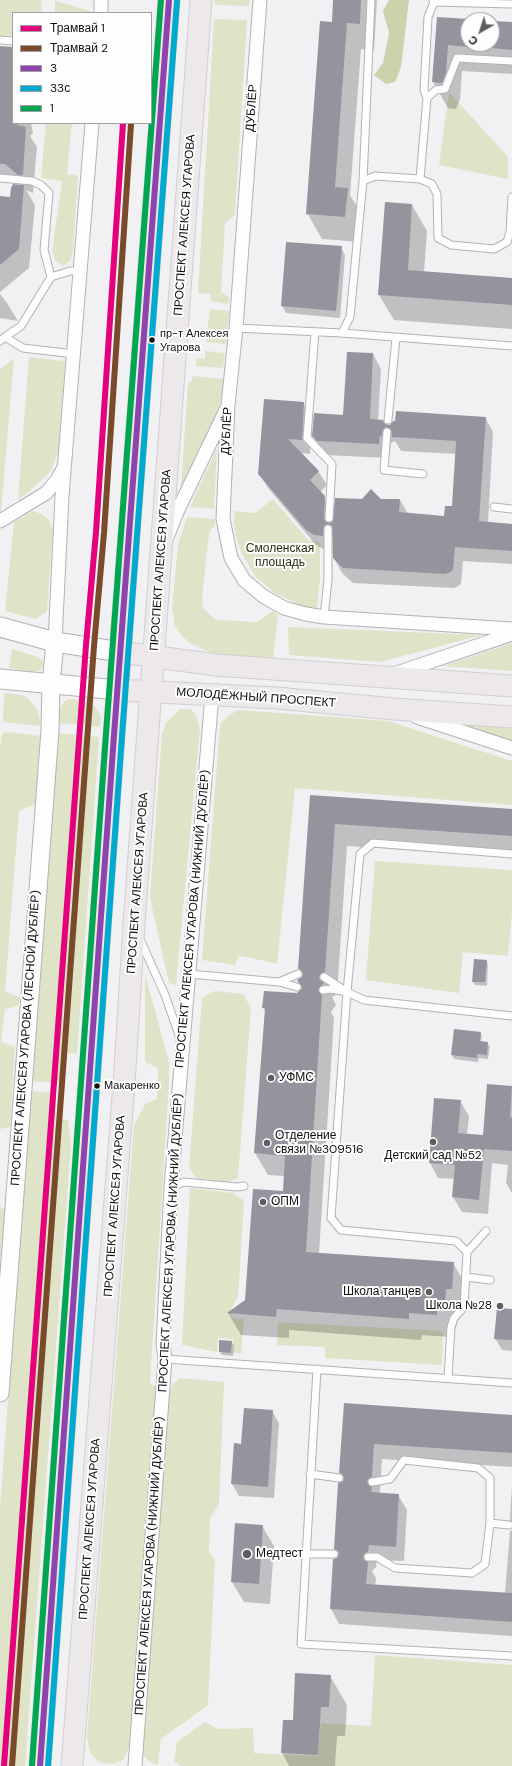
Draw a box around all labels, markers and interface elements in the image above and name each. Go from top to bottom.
legend [12,12,152,124]
north arrow [460,12,500,52]
text: Трамвай 1 [50,20,105,36]
text: С [466,33,481,48]
text: Трамвай 2 [50,40,108,56]
text: 3 [50,60,57,76]
text: 33с [50,80,70,96]
street label: ДУБЛЁР [243,84,261,132]
text: 1 [50,100,54,116]
street label: ПРОСПЕКТ АЛЕКСЕЯ УГАРОВА [171,134,199,316]
place label: пр-т Алексея Угарова [160,327,228,353]
marker: пр-т Алексея Угарова [147,335,157,345]
street label: ДУБЛЁР [219,407,235,455]
street label: ПРОСПЕКТ АЛЕКСЕЯ УГАРОВА [147,469,175,651]
park label: Смоленская площадь [246,542,314,570]
street label: МОЛОДЁЖНЫЙ ПРОСПЕКТ [176,685,336,711]
street label: ПРОСПЕКТ АЛЕКСЕЯ УГАРОВА (НИЖНИЙ ДУБЛЁР) [173,769,213,1069]
street label: ПРОСПЕКТ АЛЕКСЕЯ УГАРОВА [124,792,152,974]
street label: ПРОСПЕКТ АЛЕКСЕЯ УГАРОВА (ЛЕСНОЙ ДУБЛЁР) [8,890,44,1186]
place label: УФМС [279,1071,314,1085]
marker: УФМС [266,1073,276,1083]
place label: Макаренко [104,1079,160,1093]
marker: Макаренко [92,1081,102,1091]
street label: ПРОСПЕКТ АЛЕКСЕЯ УГАРОВА (НИЖНИЙ ДУБЛЁР) [156,1093,186,1393]
street label: ПРОСПЕКТ АЛЕКСЕЯ УГАРОВА [101,1115,129,1297]
place label: Отделение связи №309516 [275,1129,363,1157]
marker: Детский сад №52 [428,1137,438,1147]
marker: Отделение связи №309516 [262,1138,272,1148]
place label: Детский сад №52 [384,1149,482,1163]
place label: ОПМ [271,1195,299,1209]
marker: ОПМ [258,1197,268,1207]
place label: Школа танцев [343,1285,421,1299]
marker: Школа танцев [424,1287,434,1297]
place label: Школа №28 [425,1299,492,1313]
marker: Школа №28 [495,1301,505,1311]
street label: ПРОСПЕКТ АЛЕКСЕЯ УГАРОВА (НИЖНИЙ ДУБЛЁР) [132,1416,168,1716]
street label: ПРОСПЕКТ АЛЕКСЕЯ УГАРОВА [76,1438,104,1620]
place label: Медтест [256,1547,303,1561]
marker: Медтест [241,1548,253,1560]

